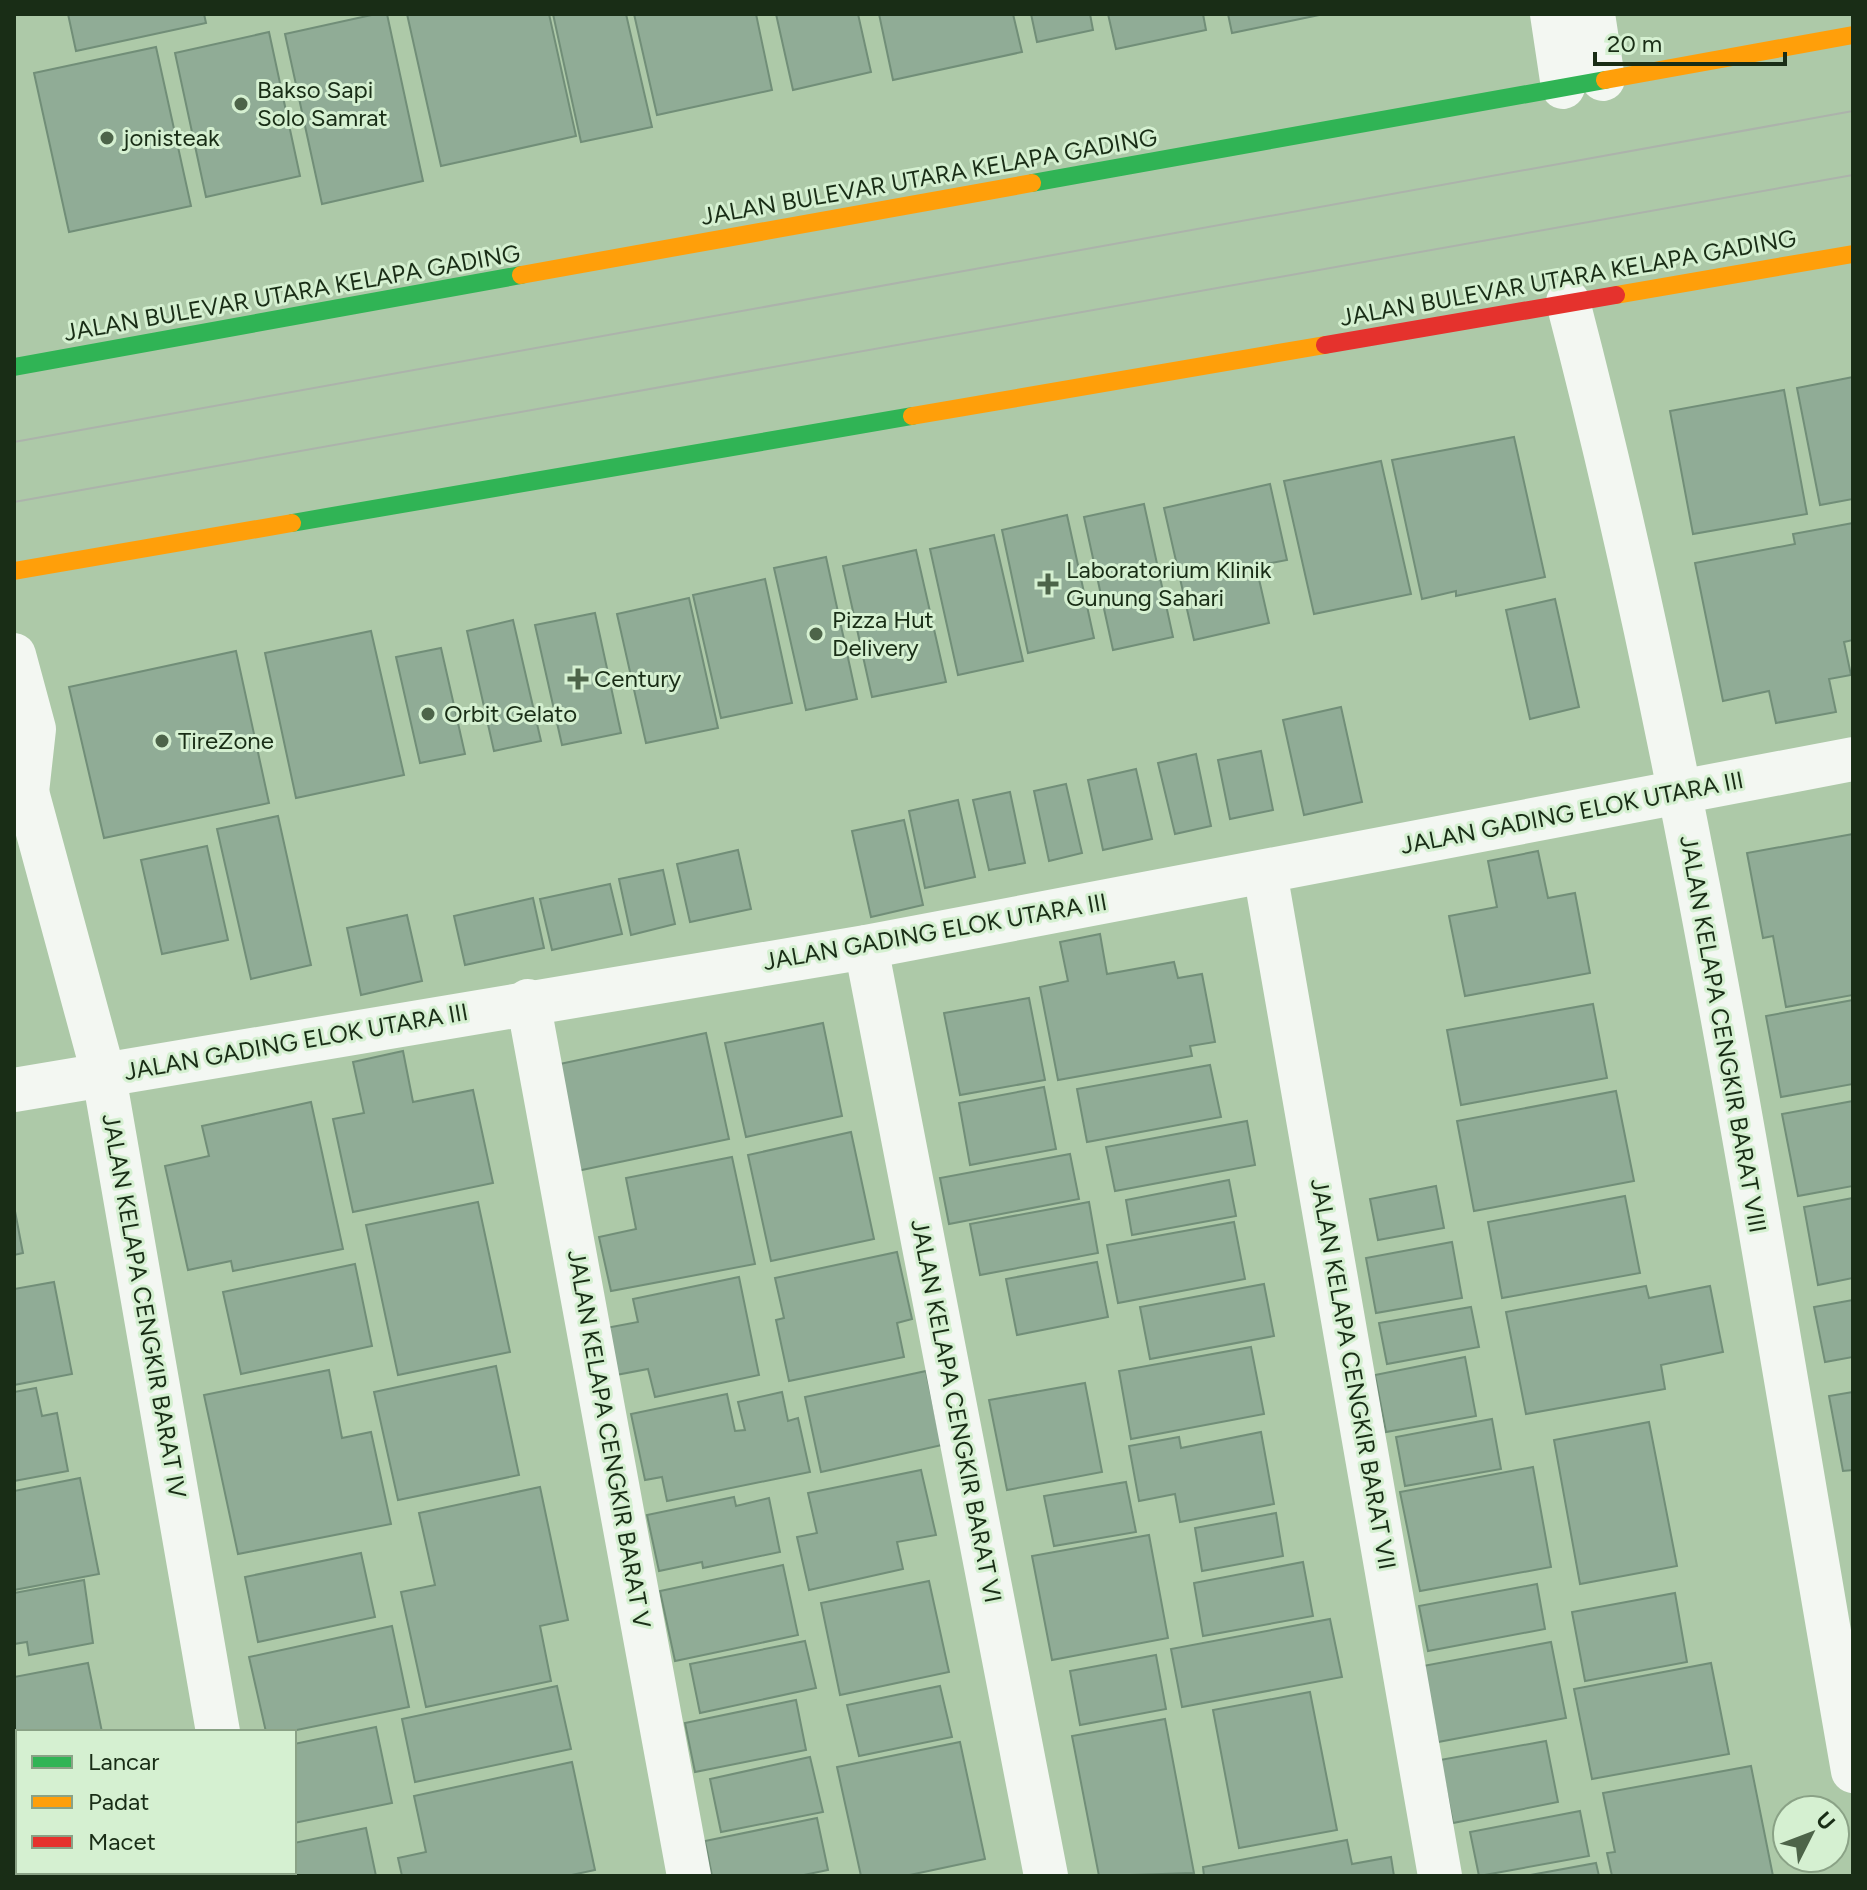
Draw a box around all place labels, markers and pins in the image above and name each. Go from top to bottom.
place label: Bakso Sapi Solo Samrat [257,75,388,132]
marker: Bakso Sapi Solo Samrat [232,95,250,113]
place label: jonisteak [121,123,220,152]
marker: jonisteak [98,129,116,147]
place label: Laboratorium Klinik Gunung Sahari [1066,555,1272,612]
marker: Laboratorium Klinik Gunung Sahari [1037,573,1059,595]
place label: Pizza Hut Delivery [832,605,934,662]
marker: Pizza Hut Delivery [807,625,825,643]
place label: Century [594,664,681,693]
marker: Century [569,670,587,688]
place label: Orbit Gelato [444,699,577,728]
marker: Orbit Gelato [419,705,437,723]
place label: TireZone [178,726,274,755]
marker: TireZone [153,732,171,750]

